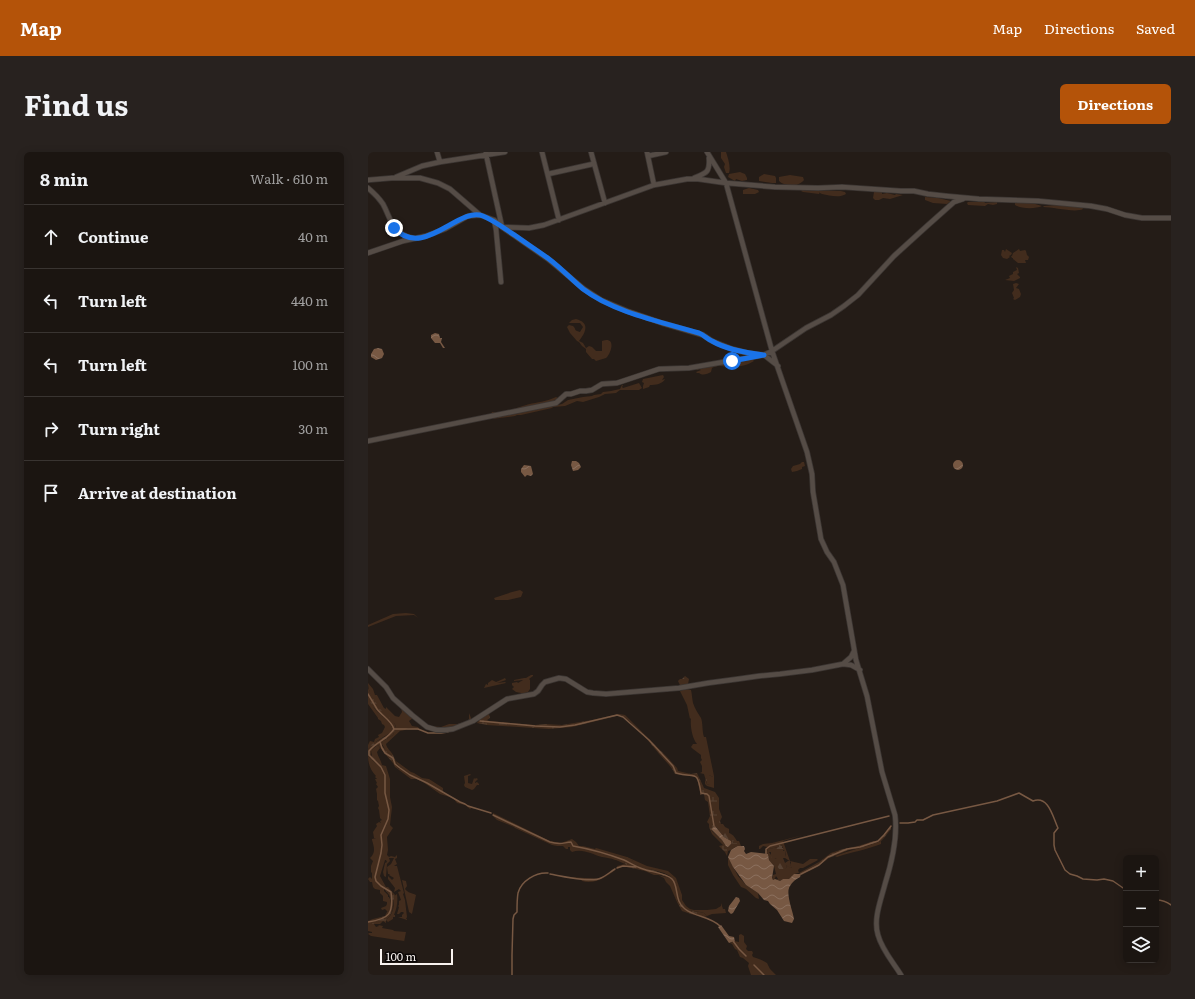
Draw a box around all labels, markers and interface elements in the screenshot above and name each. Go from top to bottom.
text: Map [20,14,62,42]
text: Map [992,18,1022,38]
text: Directions [1044,18,1114,38]
text: Saved [1136,18,1175,38]
text: Find us [24,83,128,125]
button: Directions [1060,84,1171,124]
text: 8 min [40,166,88,191]
text: Walk · 610 m [250,169,328,188]
route end [385,219,403,237]
text: Continue [78,225,148,248]
icon: ahead [40,226,62,248]
text: 40 m [298,227,328,246]
text: Turn left [78,289,147,312]
icon: left [40,290,62,312]
text: 440 m [291,291,328,310]
route start [723,352,741,370]
text: Turn left [78,353,147,376]
icon: left [40,354,62,376]
text: 100 m [292,355,328,374]
text: Turn right [78,417,160,440]
icon: right [40,418,62,440]
text: 30 m [298,419,328,438]
text: Arrive at destination [78,481,237,504]
icon: arrive [40,482,62,504]
map controls [1123,855,1159,963]
button: + [1123,855,1159,891]
button: − [1123,891,1159,927]
button: layers [1123,927,1159,963]
scale bar [380,947,453,966]
text: 100 m [386,948,416,964]

